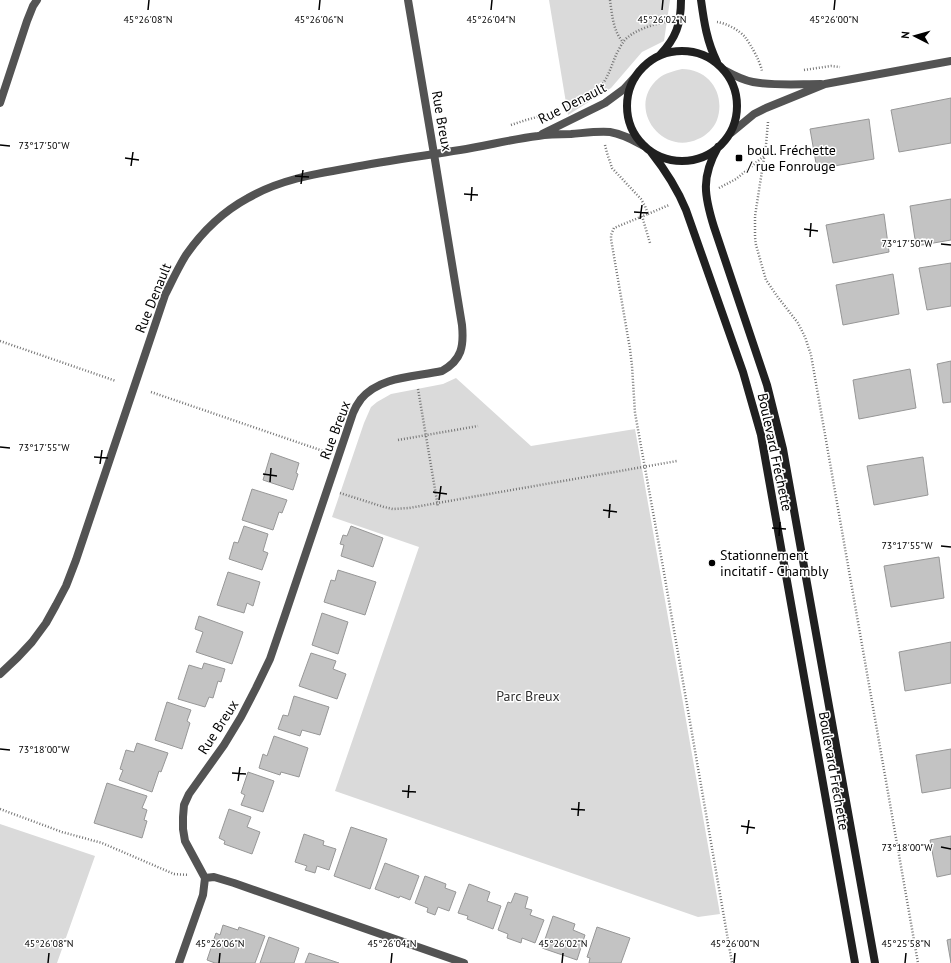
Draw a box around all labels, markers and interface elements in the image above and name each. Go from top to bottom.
text: 45°26'08"N [123,13,173,26]
text: 45°26'06"N [294,13,344,26]
text: 45°26'04"N [466,13,516,26]
text: 45°26'02"N [637,13,687,26]
text: 45°26'00"N [809,13,859,26]
north arrow [895,16,935,56]
text: N [898,31,912,39]
street label: Rue Denault [535,78,609,128]
street label: Rue Breux [428,89,456,153]
text: 73°17'50"W [18,139,70,152]
place label: boul. Fréchette / rue Fonrouge [746,141,836,175]
marker: boul. Fréchette / rue Fonrouge [734,153,744,163]
text: 73°17'50"W [881,237,933,250]
street label: Rue Denault [131,260,175,336]
street label: Boulevard Fréchette [754,391,796,513]
street label: Rue Breux [316,398,354,462]
text: 73°17'55"W [18,441,70,454]
text: 73°17'55"W [881,539,933,552]
place label: Stationnement incitatif - Chambly [720,546,829,580]
marker: Stationnement incitatif - Chambly [707,558,717,568]
park label: Parc Breux [496,687,560,705]
street label: Rue Breux [194,696,242,758]
street label: Boulevard Fréchette [815,710,853,832]
text: 73°18'00"W [18,743,70,756]
text: 73°18'00"W [881,841,933,854]
text: 45°26'08"N [24,937,74,950]
text: 45°26'06"N [195,937,245,950]
text: 45°26'04"N [367,937,417,950]
text: 45°26'02"N [538,937,588,950]
text: 45°26'00"N [710,937,760,950]
text: 45°25'58"N [881,937,931,950]

